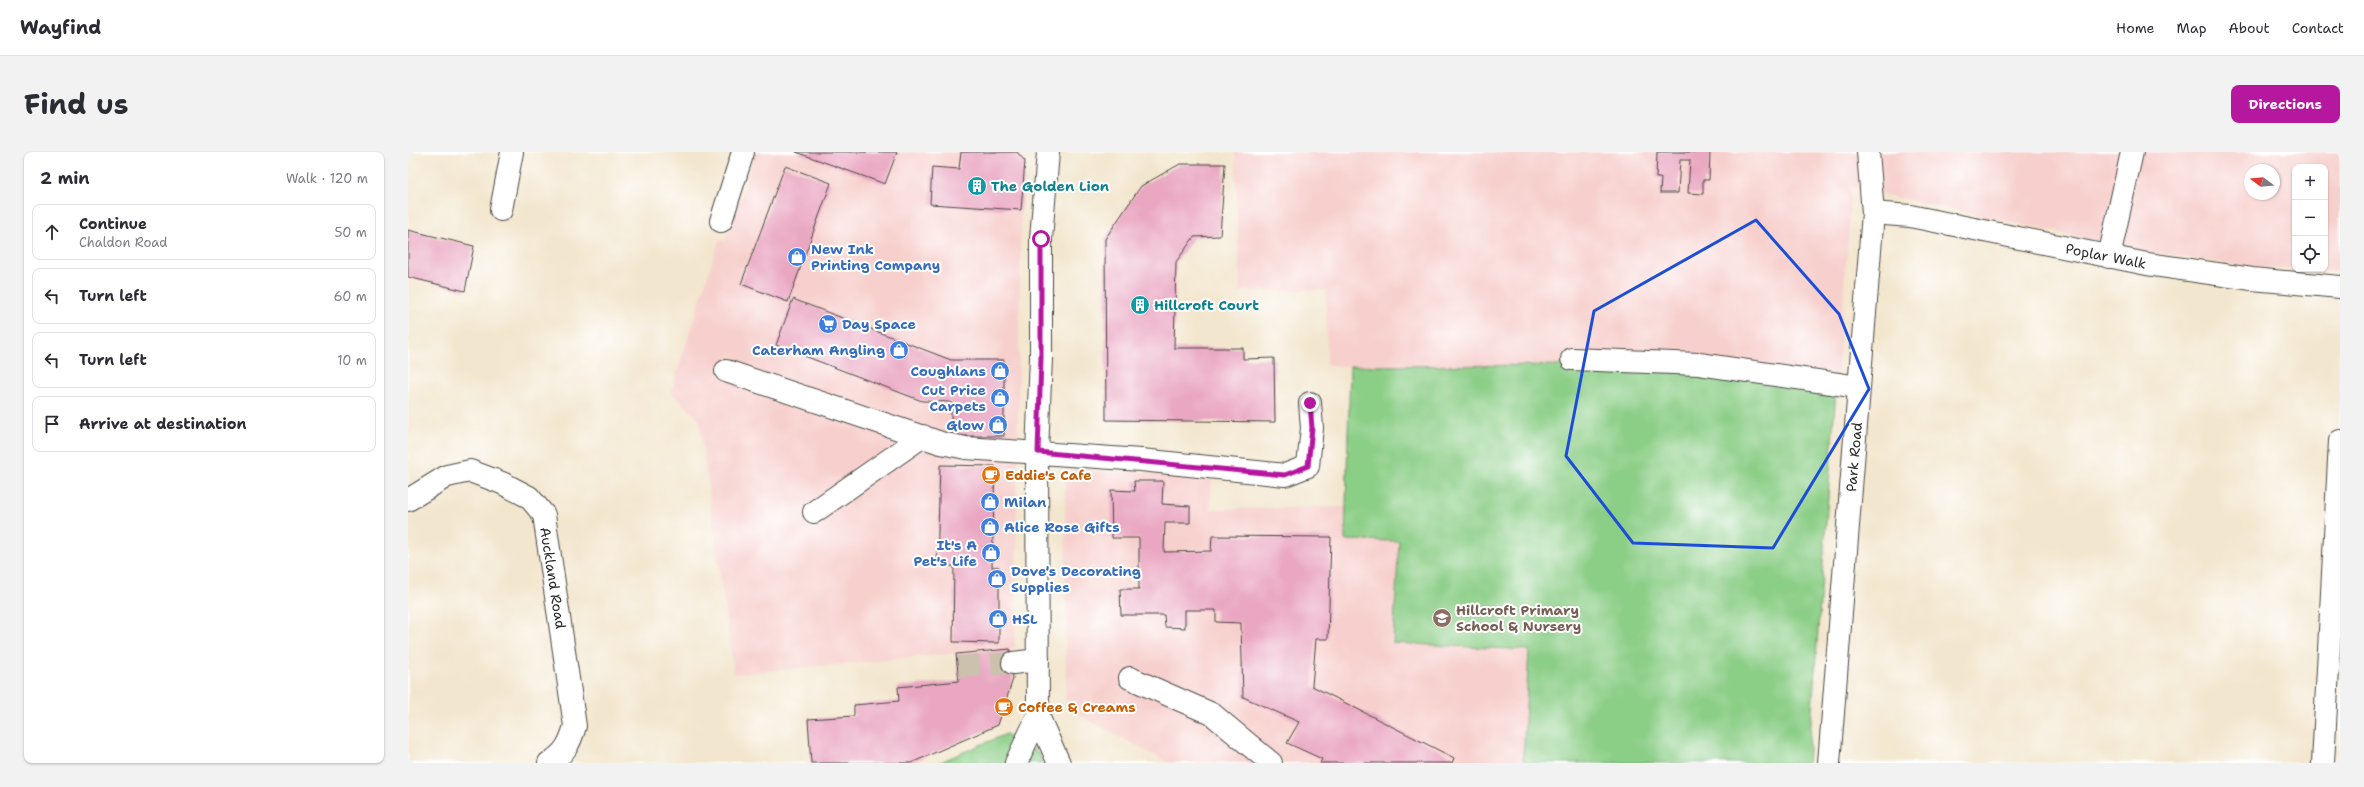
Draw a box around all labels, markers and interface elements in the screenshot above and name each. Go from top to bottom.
text: Wayfind [20,15,101,40]
text: Home [2116,19,2155,37]
text: Map [2177,19,2207,37]
text: About [2229,19,2270,37]
text: Contact [2292,19,2344,37]
text: Find us [24,85,129,123]
button: Directions [2231,85,2340,123]
north arrow [2244,164,2280,200]
map controls [2292,164,2328,272]
button: + [2292,164,2328,200]
text: 2 min [40,167,90,189]
text: Walk · 120 m [286,170,368,187]
building icon: The Golden Lion [966,175,988,197]
place label: The Golden Lion [991,177,1109,195]
button: − [2292,200,2328,236]
text: Continue [79,214,147,234]
icon: ahead [41,221,63,243]
text: 50 m [334,224,367,241]
route start [1032,230,1050,248]
text: Chaldon Road [79,234,167,251]
button: locate [2292,236,2328,272]
street label: Poplar Walk [2064,239,2148,273]
place label: New Ink Printing Company [811,240,940,274]
shop icon: New Ink Printing Company [786,246,808,268]
icon: left [41,285,63,307]
text: Turn left [79,286,147,306]
text: 60 m [334,288,367,305]
building icon: Hillcroft Court [1129,294,1151,316]
place label: Hillcroft Court [1154,296,1259,314]
supermarket icon: Day Space [817,313,839,335]
place label: Day Space [842,315,916,333]
shop icon: Caterham Angling [888,339,910,361]
place label: Caterham Angling [752,341,885,359]
icon: left [41,349,63,371]
text: Turn left [79,350,147,370]
text: 10 m [337,352,367,369]
shop icon: Coughlans [989,360,1011,382]
place label: Coughlans [910,362,986,380]
place label: Cut Price Carpets [921,381,986,415]
shop icon: Cut Price Carpets [989,387,1011,409]
route end [1301,394,1319,412]
icon: arrive [41,413,63,435]
text: Arrive at destination [79,414,247,434]
shop icon: Glow [987,414,1009,436]
place label: Glow [946,416,984,434]
street label: Park Road [1842,421,1866,493]
cafe icon: Eddie's Cafe [980,464,1002,486]
place label: Eddie's Cafe [1005,466,1092,484]
shop icon: Milan [979,491,1001,513]
place label: Milan [1004,493,1046,511]
shop icon: Alice Rose Gifts [979,516,1001,538]
place label: Alice Rose Gifts [1004,518,1120,536]
street label: Auckland Road [536,526,570,630]
place label: It's A Pet's Life [913,536,977,570]
shop icon: It's A Pet's Life [980,542,1002,564]
place label: Dove's Decorating Supplies [1011,562,1141,596]
shop icon: Dove's Decorating Supplies [986,568,1008,590]
place label: Hillcroft Primary School & Nursery [1456,601,1581,635]
school or university icon: Hillcroft Primary School & Nursery [1431,607,1453,629]
shop icon: HSL [987,608,1009,630]
place label: HSL [1012,610,1038,628]
cafe icon: Coffee & Creams [993,696,1015,718]
place label: Coffee & Creams [1018,698,1136,716]

